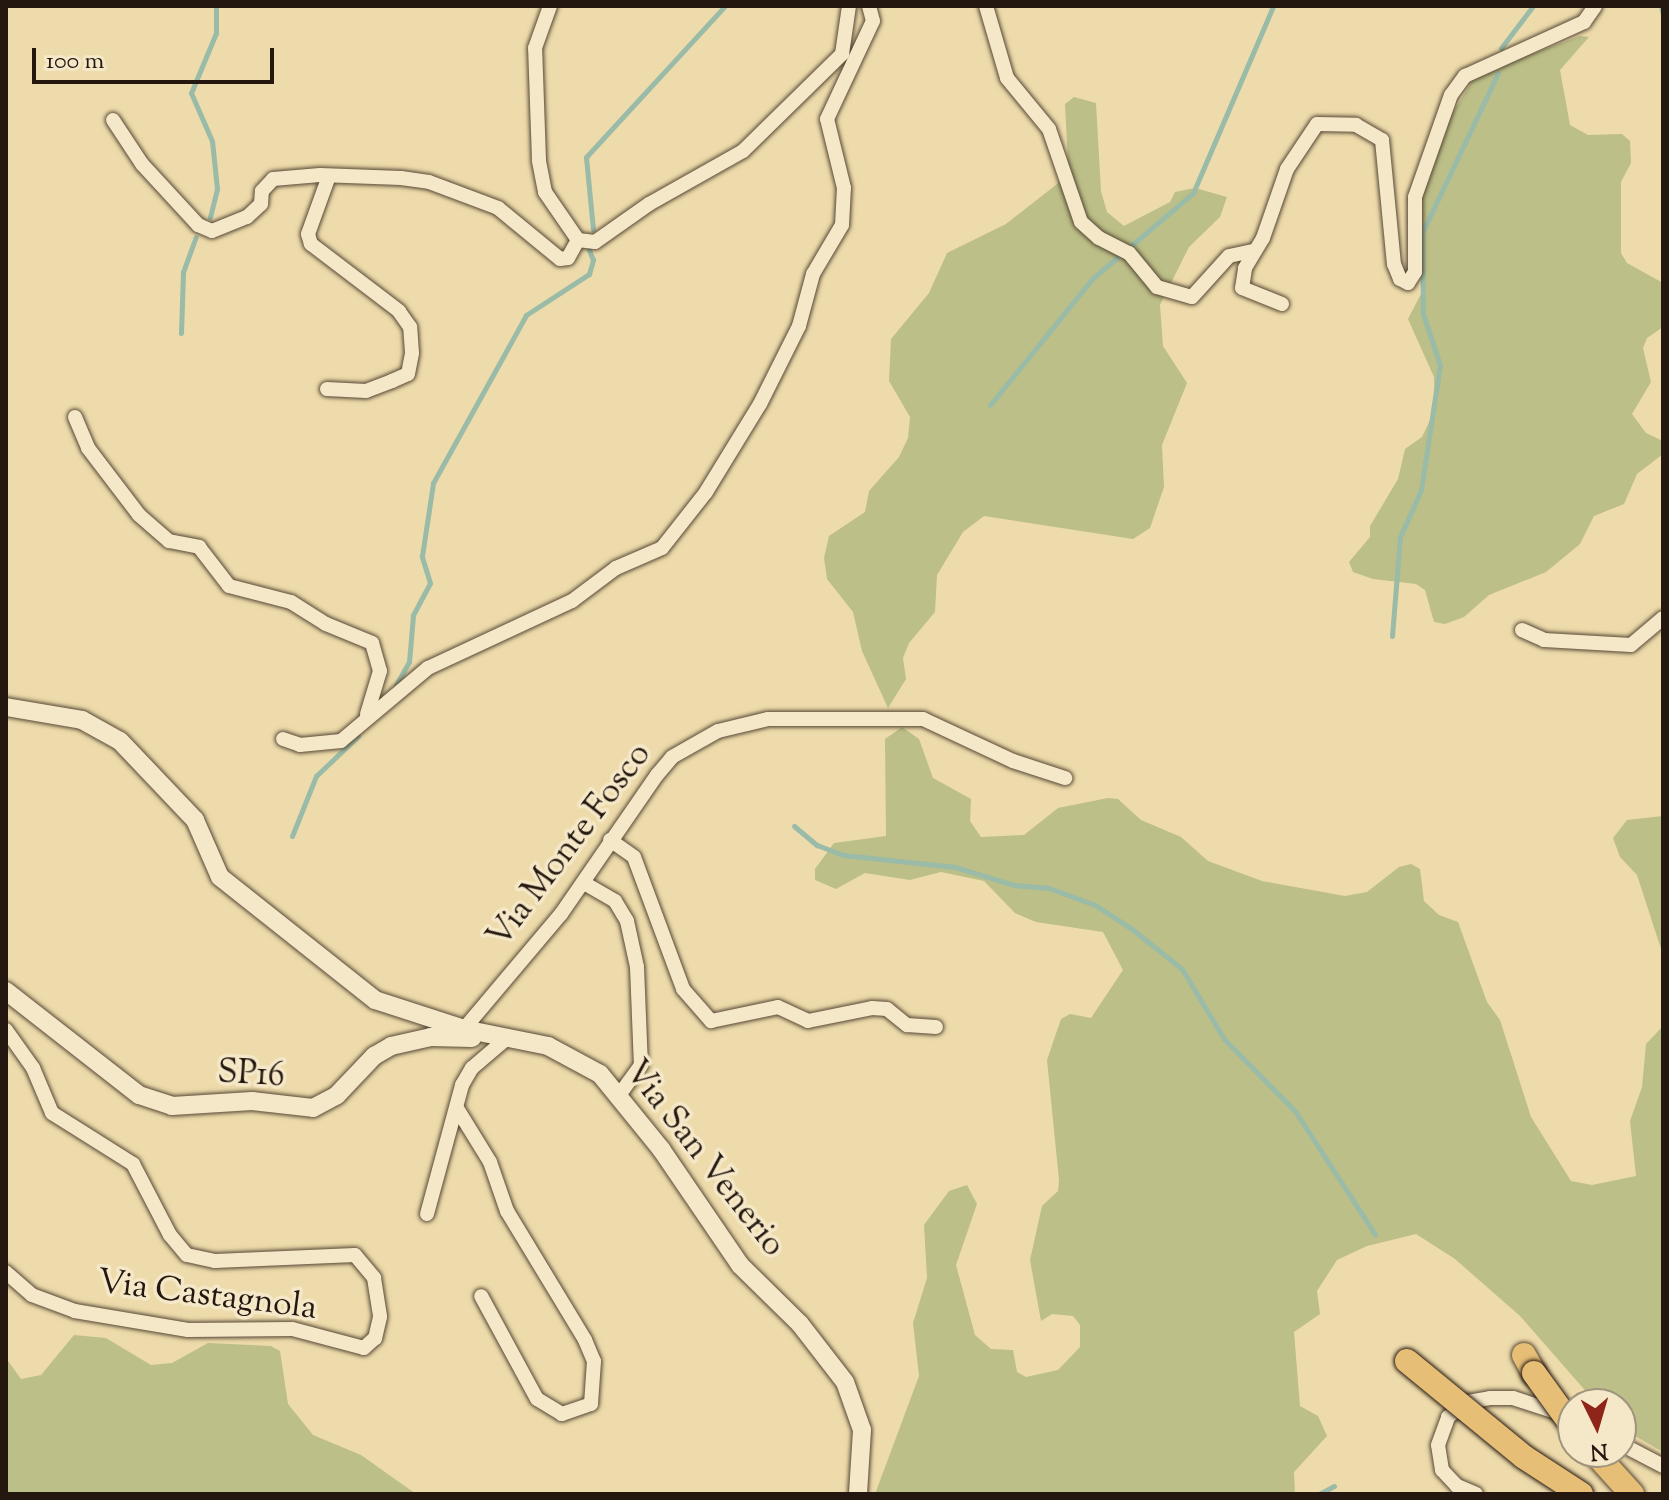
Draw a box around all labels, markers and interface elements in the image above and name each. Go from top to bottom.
scale bar [36,32,278,82]
text: 100 m [46,45,104,79]
street label: Via Monte Fosco [480,735,660,957]
street label: SP16 [216,1053,286,1097]
street label: Via San Venerio [615,1053,793,1265]
street label: Via Castagnola [95,1262,319,1330]
north arrow [1557,1388,1637,1468]
text: N [1589,1433,1609,1467]

